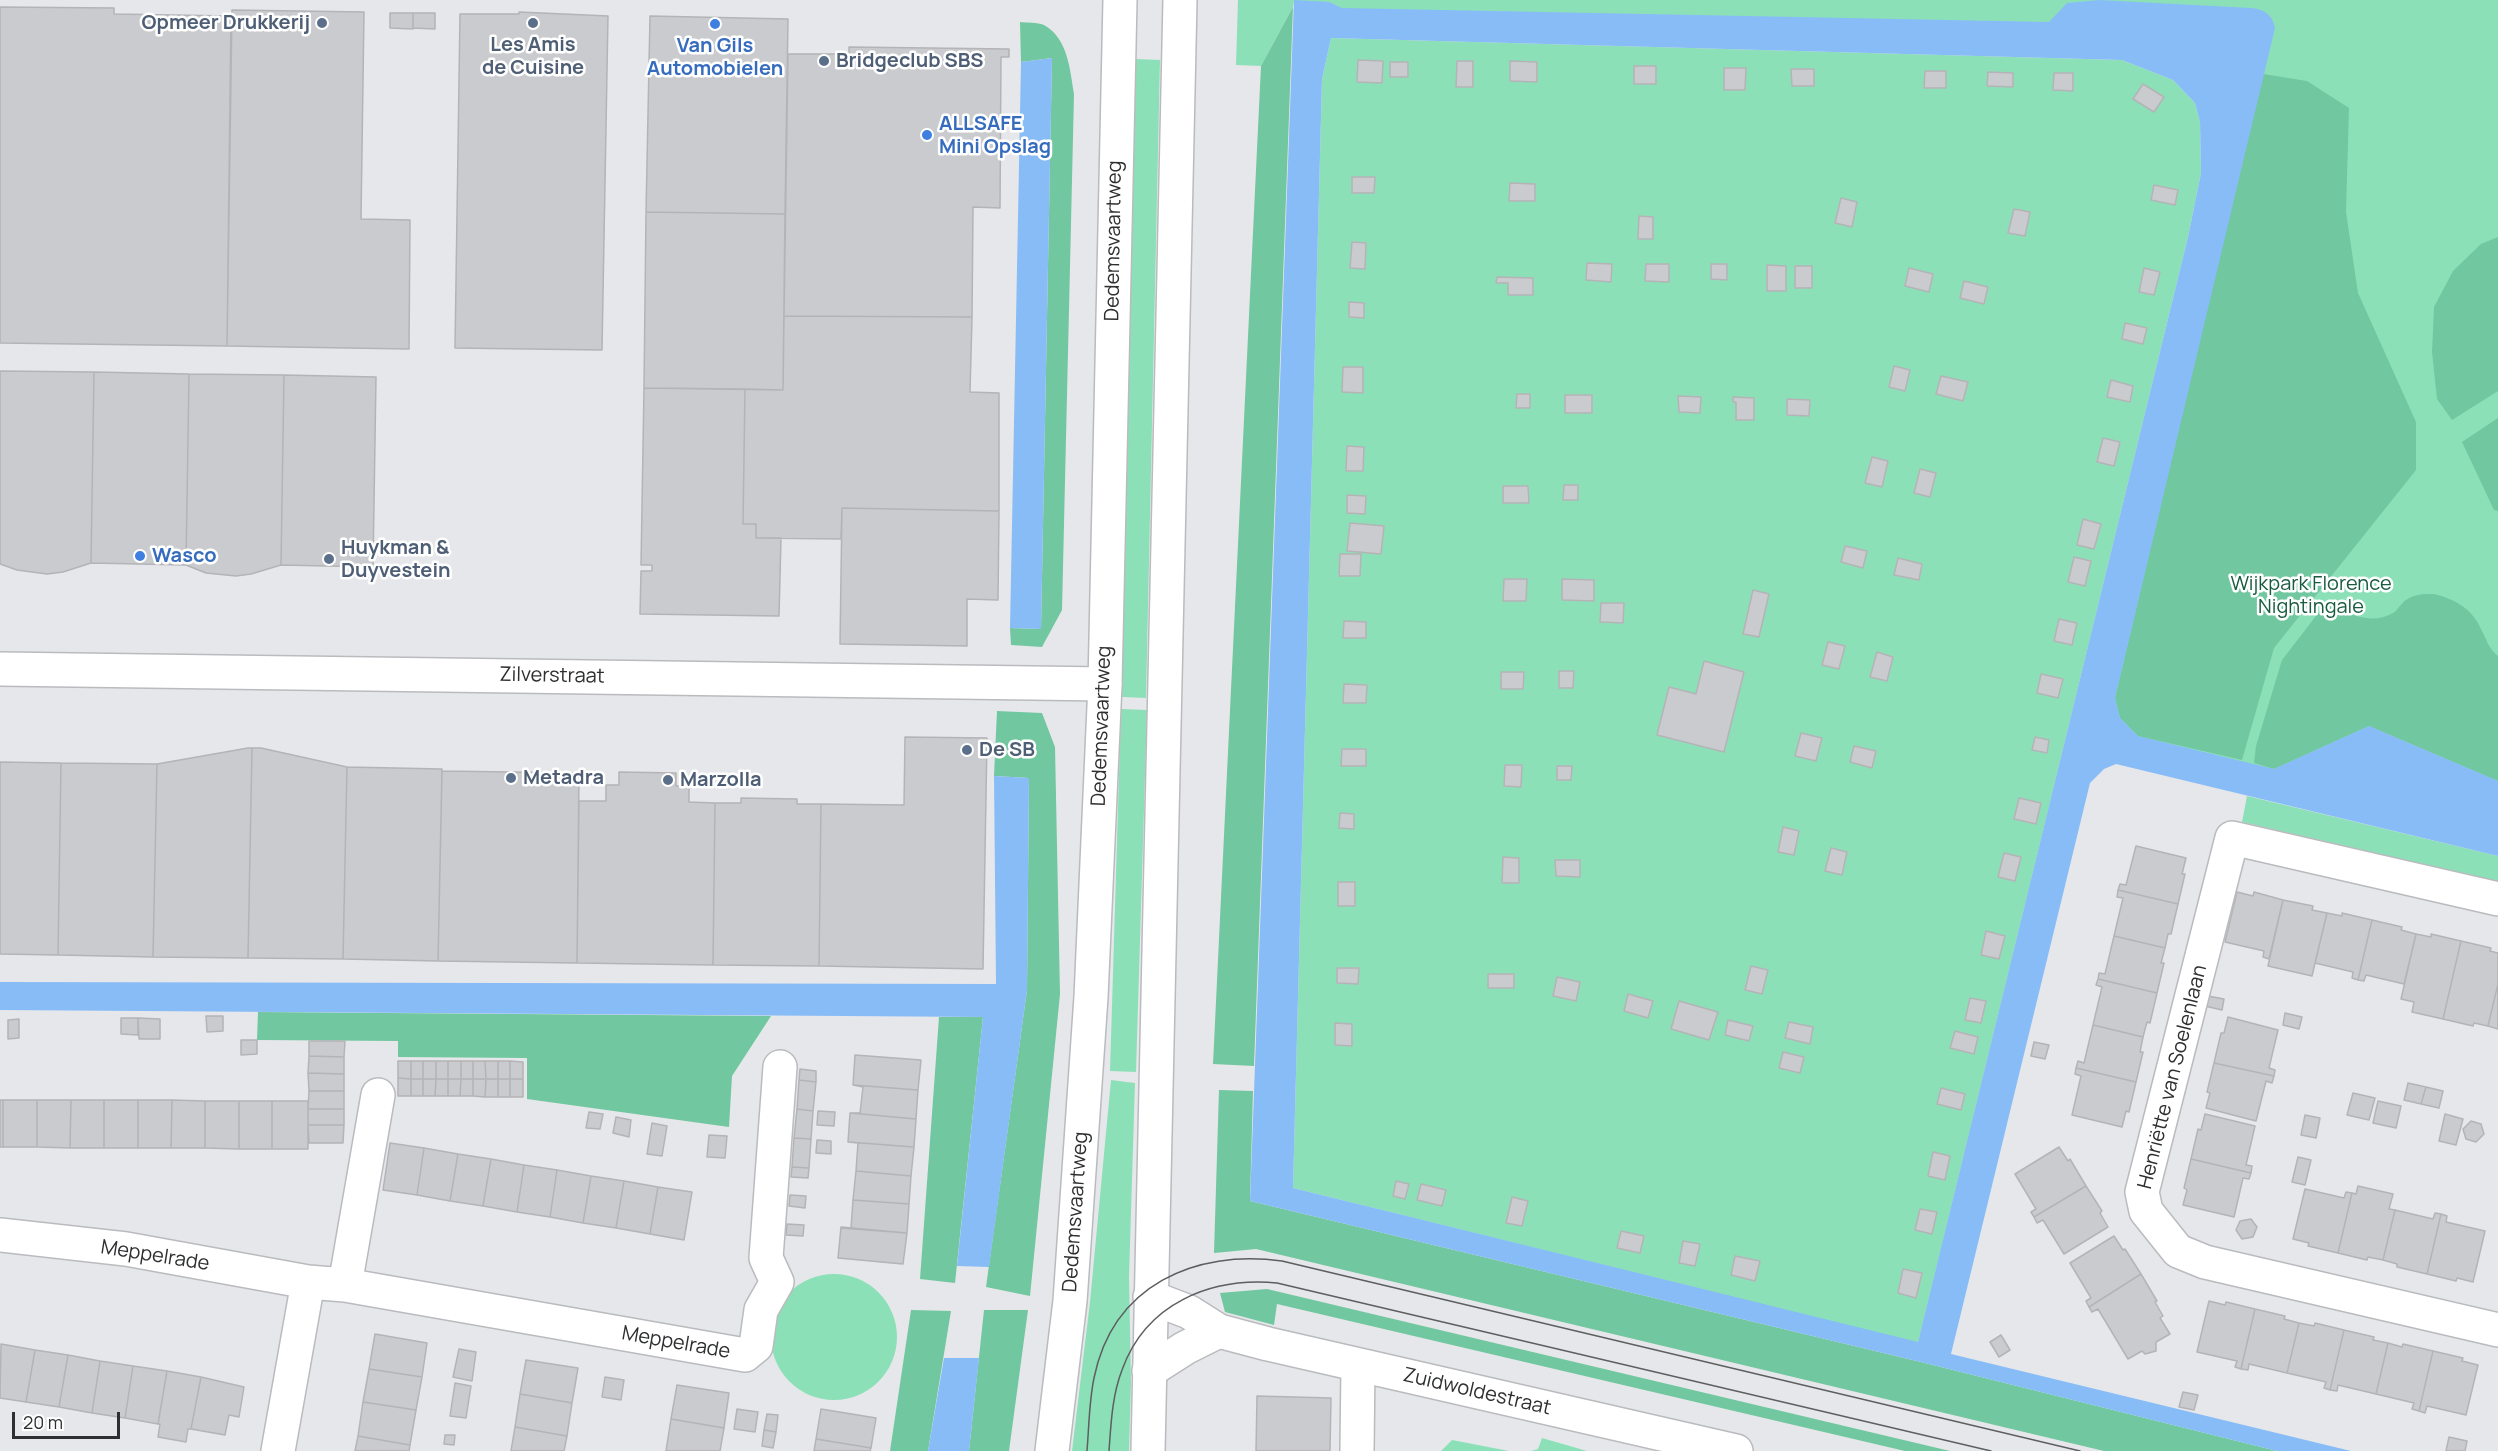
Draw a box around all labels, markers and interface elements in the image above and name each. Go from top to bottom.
place label: Opmeer Drukkerij [142,11,310,35]
marker: Opmeer Drukkerij [315,16,329,30]
marker: Les Amis de Cuisine [526,16,540,30]
marker: Van Gils Automobielen [708,17,722,31]
place label: Les Amis de Cuisine [482,33,584,80]
place label: Van Gils Automobielen [647,34,783,81]
place label: Bridgeclub SBS [836,49,983,73]
marker: Bridgeclub SBS [817,54,831,68]
place label: ALLSAFE Mini Opslag [939,112,1051,159]
marker: ALLSAFE Mini Opslag [920,128,934,142]
street label: Dedemsvaartweg [1101,160,1127,322]
place label: Huykman & Duyvestein [341,536,451,583]
place label: Wasco [152,544,217,568]
marker: Wasco [133,549,147,563]
marker: Huykman & Duyvestein [322,552,336,566]
park label: Wijkpark Florence Nightingale [2230,572,2392,619]
street label: Dedemsvaartweg [1087,645,1117,807]
street label: Zilverstraat [499,663,605,689]
place label: De SB [979,738,1035,762]
marker: De SB [960,743,974,757]
place label: Metadra [523,766,604,790]
place label: Marzolla [680,768,762,792]
marker: Metadra [504,771,518,785]
marker: Marzolla [661,773,675,787]
street label: Henriëtte van Soelenlaan [2134,962,2212,1192]
street label: Dedemsvaartweg [1058,1131,1094,1293]
street label: Meppelrade [99,1236,211,1276]
street label: Meppelrade [620,1322,732,1364]
street label: Zuidwoldestraat [1401,1363,1553,1421]
scale bar [15,1400,123,1438]
text: 20 m [23,1410,63,1434]

